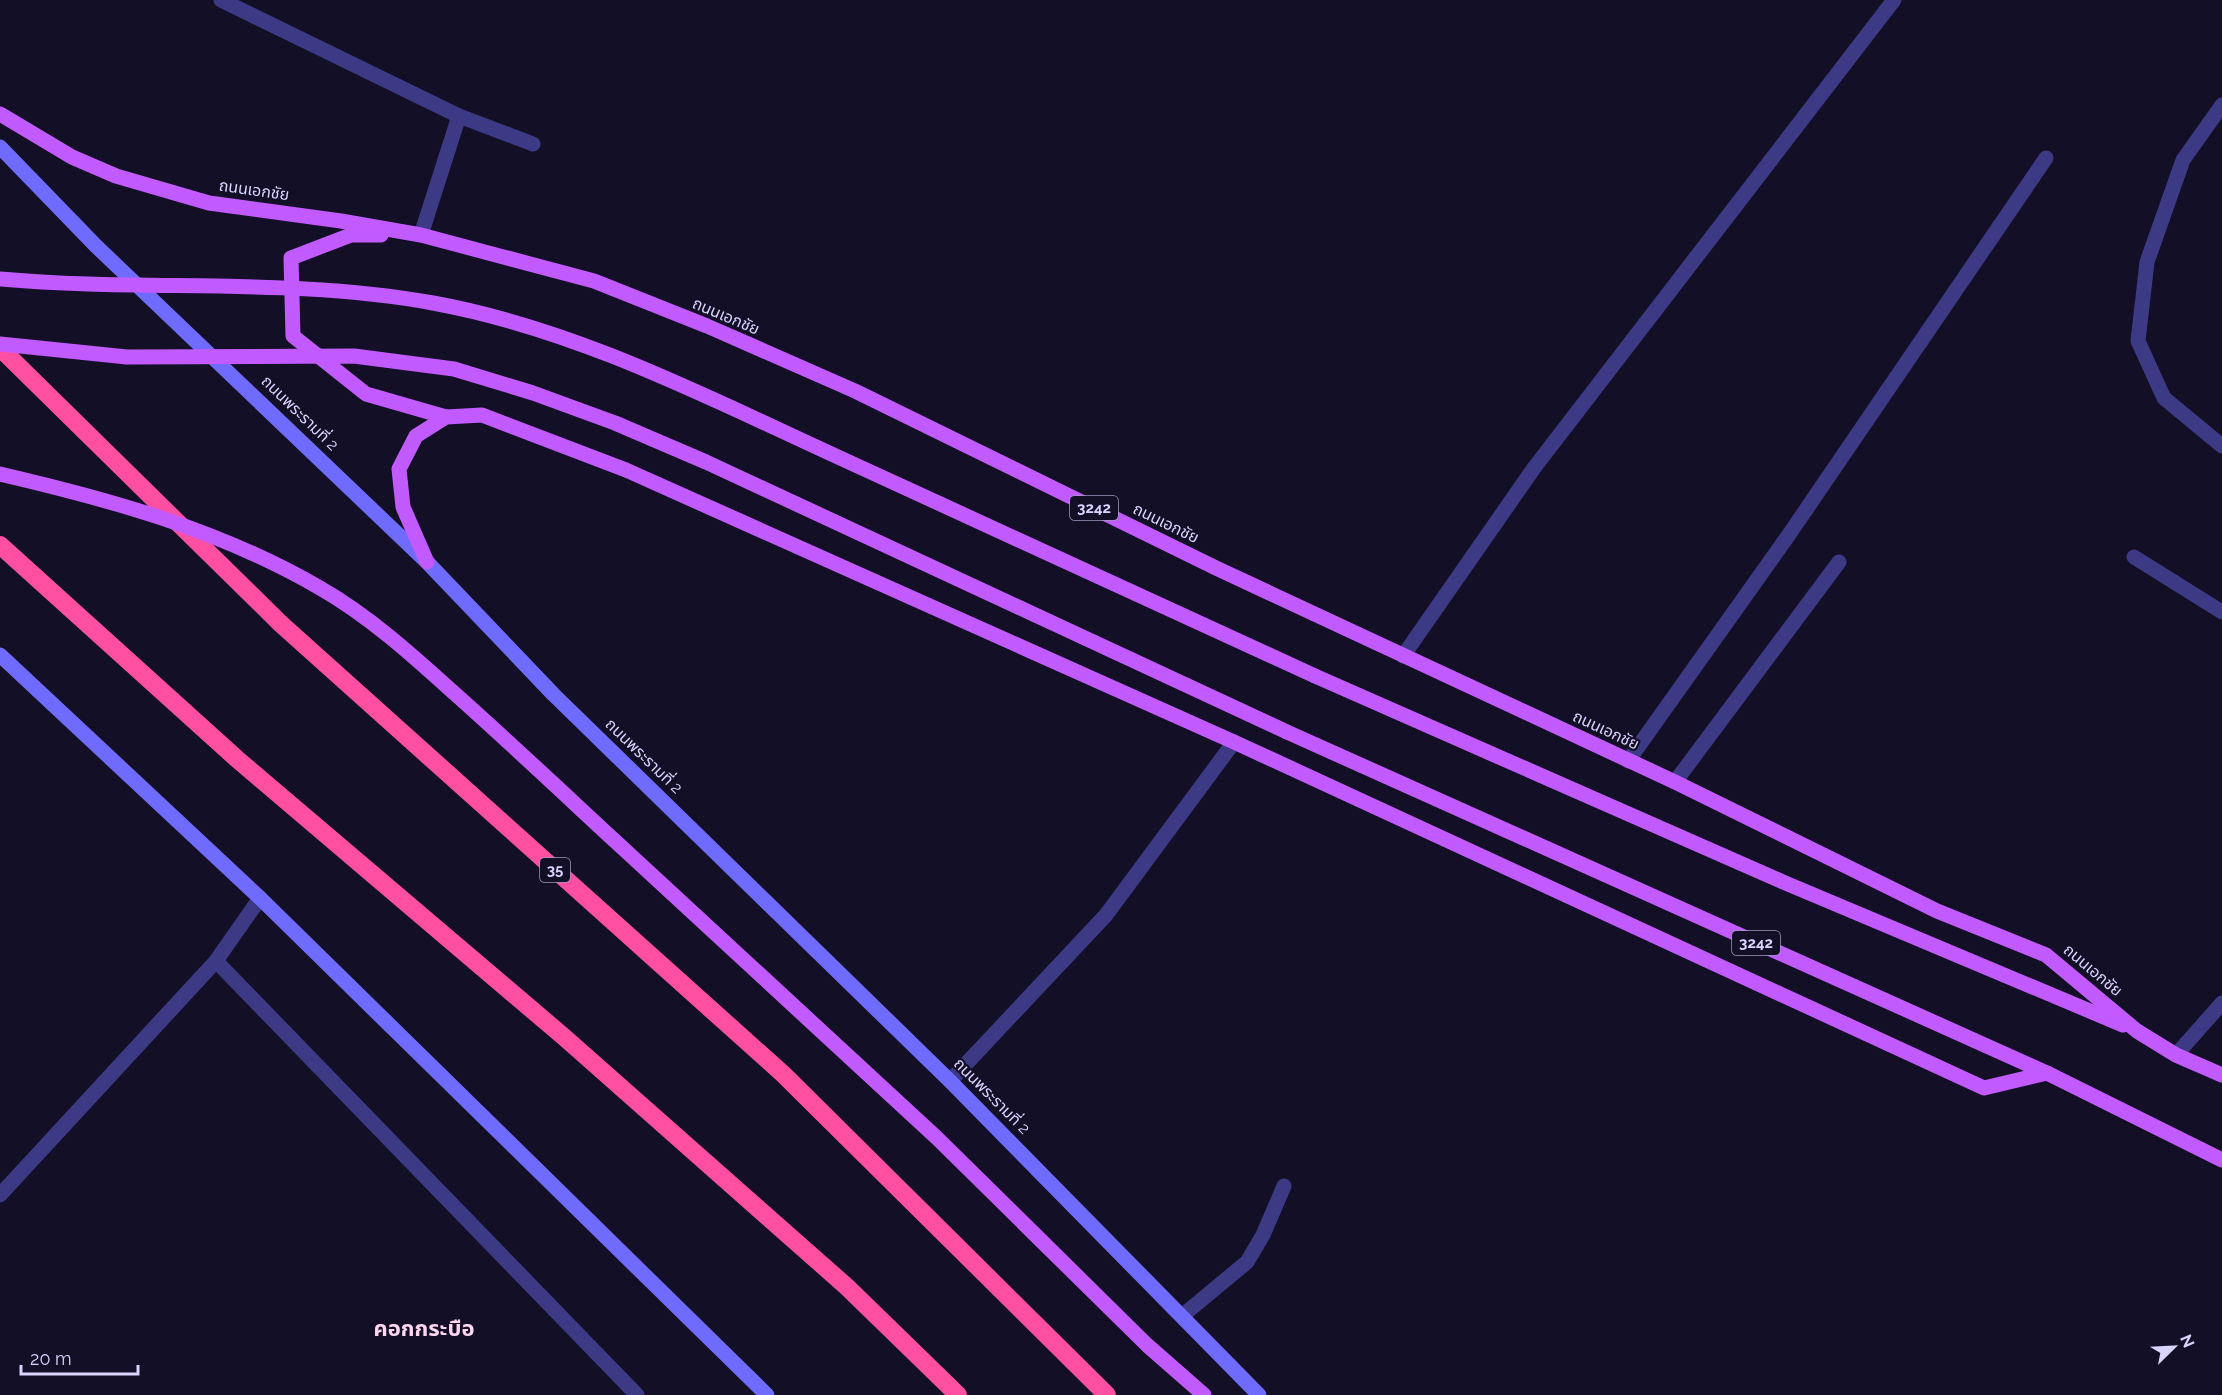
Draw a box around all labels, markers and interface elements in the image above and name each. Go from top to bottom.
street label: ถนนเอกชัย [218,176,290,204]
street label: ถนนเอกชัย [690,293,762,339]
street label: ถนนพระรามที่ 2 [257,370,344,455]
road number: 3242 [1070,496,1118,520]
street label: ถนนเอกชัย [1130,499,1202,547]
street label: ถนนเอกชัย [1570,706,1642,754]
street label: ถนนพระรามที่ 2 [601,713,688,798]
road number: 35 [540,858,570,882]
road number: 3242 [1732,931,1780,955]
street label: ถนนเอกชัย [2060,940,2126,1000]
street label: ถนนพระรามที่ 2 [950,1053,1035,1138]
district label: คอกกระบือ [374,1315,474,1341]
north arrow [2144,1317,2204,1377]
text: N [2176,1332,2198,1351]
scale bar [21,1338,138,1376]
text: 20 m [30,1348,72,1369]

